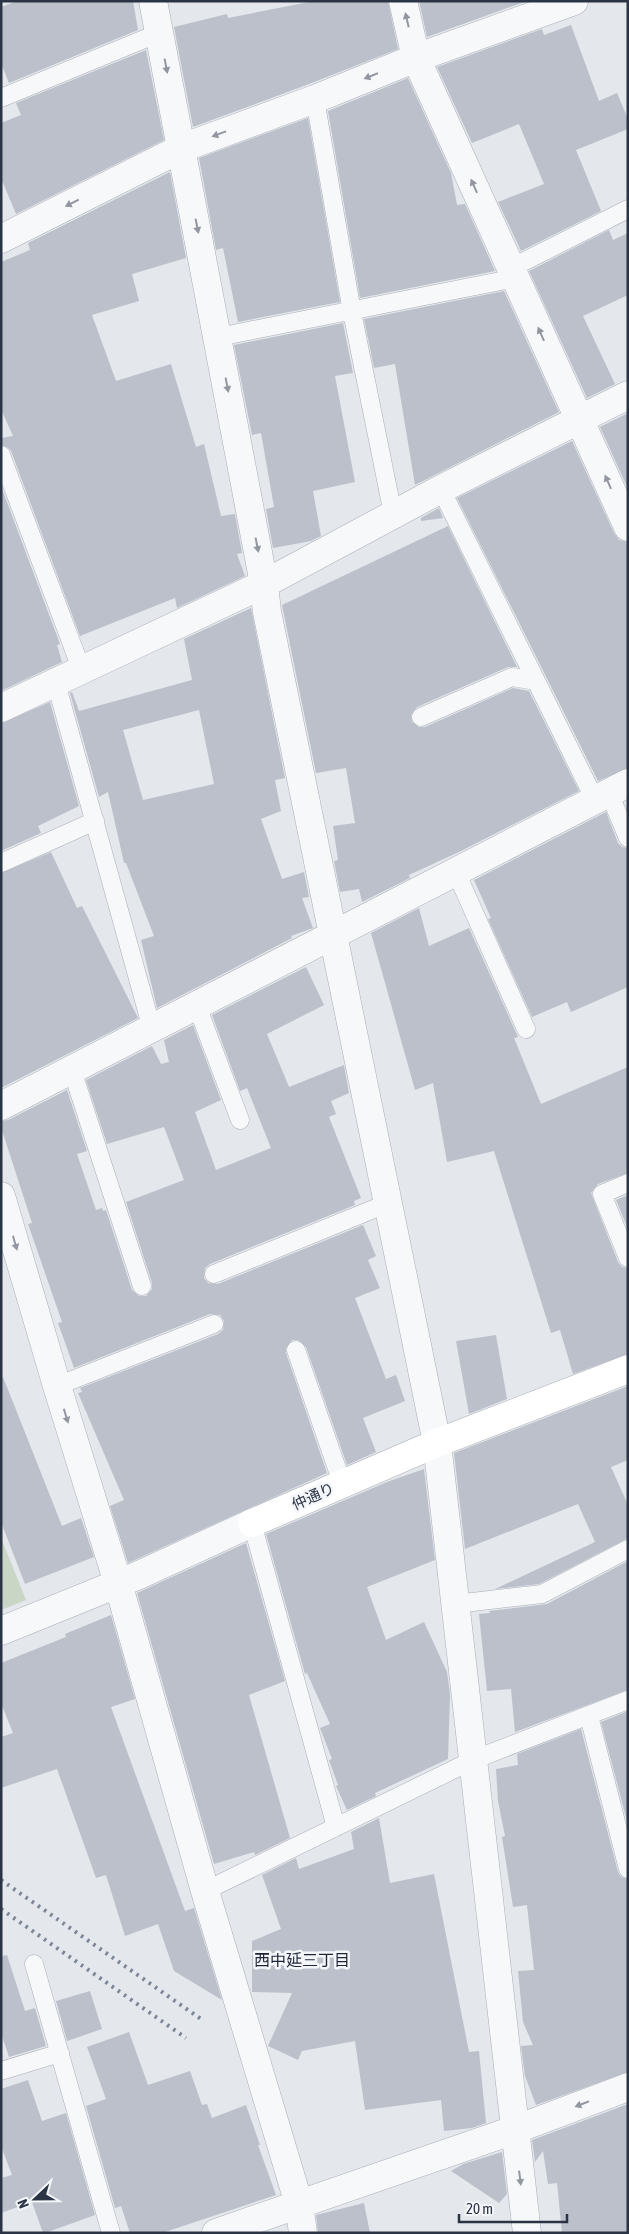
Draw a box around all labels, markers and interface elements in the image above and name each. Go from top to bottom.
one-way arrow [403,12,411,27]
one-way arrow [162,59,170,75]
one-way arrow [364,73,378,81]
one-way arrow [211,130,226,138]
one-way arrow [470,179,478,193]
one-way arrow [65,199,80,207]
one-way arrow [193,218,201,234]
one-way arrow [537,327,545,341]
one-way arrow [224,378,232,394]
one-way arrow [603,475,611,489]
one-way arrow [253,538,261,553]
one-way arrow [11,1236,19,1251]
one-way arrow [62,1408,70,1423]
street label: 仲通り [289,1479,337,1513]
district label: 西中延三丁目 [254,1951,350,1969]
one-way arrow [574,2100,589,2108]
one-way arrow [516,2171,524,2187]
north arrow [10,2174,60,2224]
scale bar [459,2192,566,2224]
text: N [14,2197,32,2211]
text: 20 m [466,2200,493,2217]

